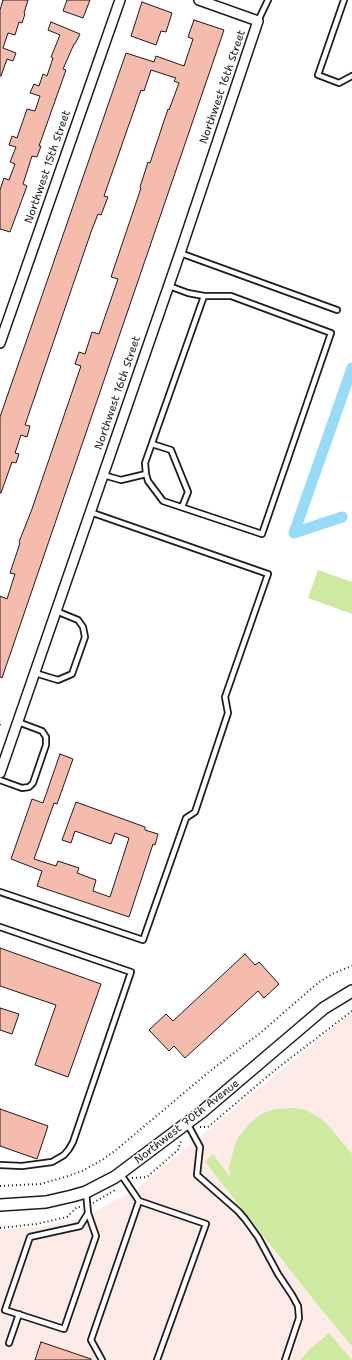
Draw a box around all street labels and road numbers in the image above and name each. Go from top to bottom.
street label: Northwest 16th Street [197,28,249,146]
street label: Northwest 15th Street [22,109,74,225]
street label: Northwest 16th Street [92,334,144,452]
street label: Northwest 70th Avenue [132,1077,242,1167]

